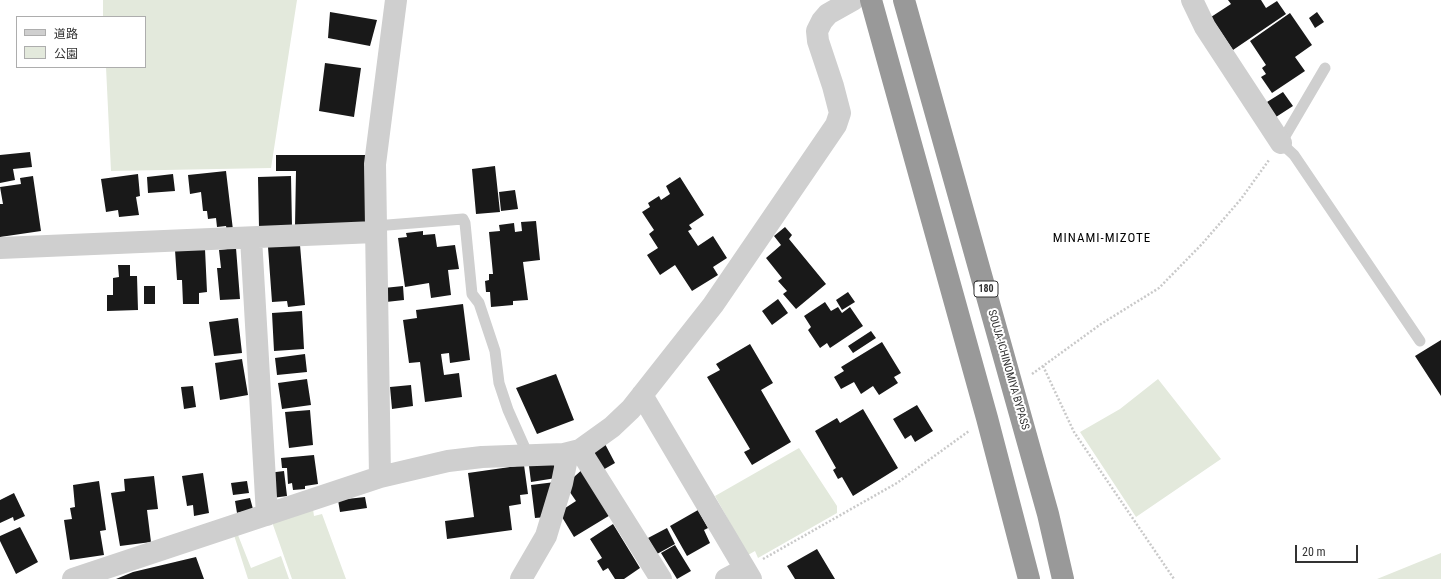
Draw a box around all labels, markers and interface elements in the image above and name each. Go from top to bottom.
legend [16,16,146,68]
text: 道路 [54,27,78,41]
text: 公園 [54,47,78,61]
district label: MINAMI-MIZOTE [1053,231,1151,247]
road number: 180 [974,281,998,297]
street label: SOUJA-ICHINOMIYA BYPASS [985,308,1031,432]
scale bar [1297,537,1360,563]
text: 20 m [1302,545,1326,559]

